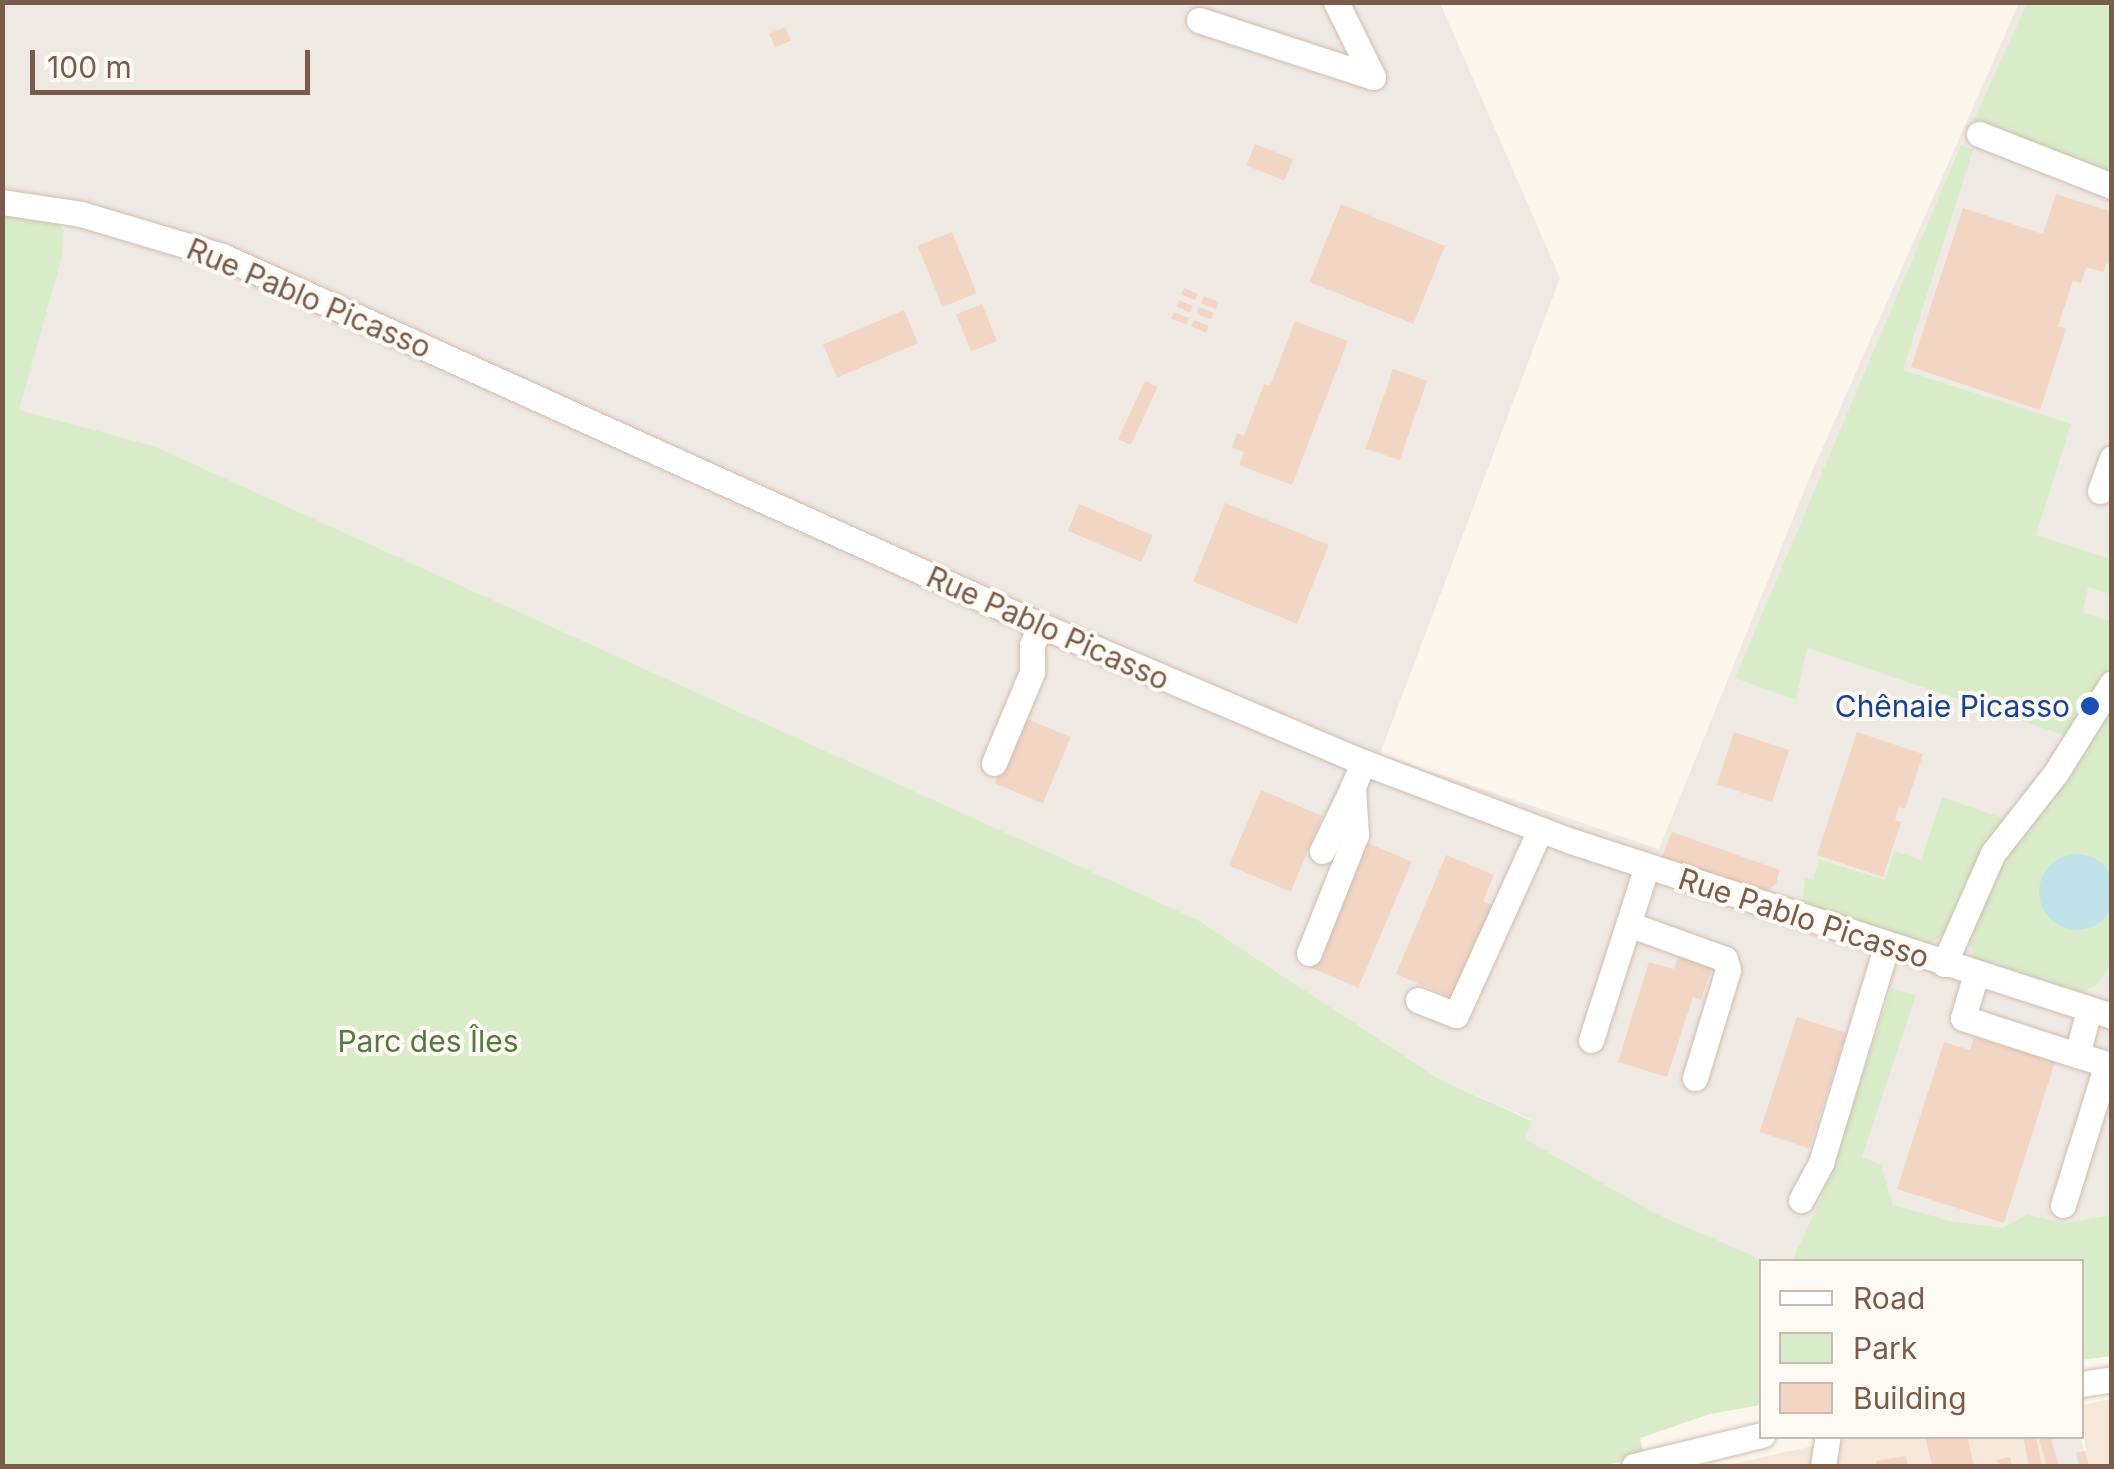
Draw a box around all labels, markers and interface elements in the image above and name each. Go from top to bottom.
scale bar [35,30,315,92]
text: 100 m [47,49,132,85]
street label: Rue Pablo Picasso [182,230,436,366]
street label: Rue Pablo Picasso [921,558,1175,698]
place label: Chênaie Picasso [1835,688,2070,724]
marker: Chênaie Picasso [2079,695,2101,717]
street label: Rue Pablo Picasso [1674,860,1934,976]
park label: Parc des Îles [337,1023,519,1059]
legend [1759,1259,2084,1439]
text: Road [1853,1280,1925,1316]
text: Park [1853,1330,1917,1366]
text: Building [1853,1380,1967,1416]

